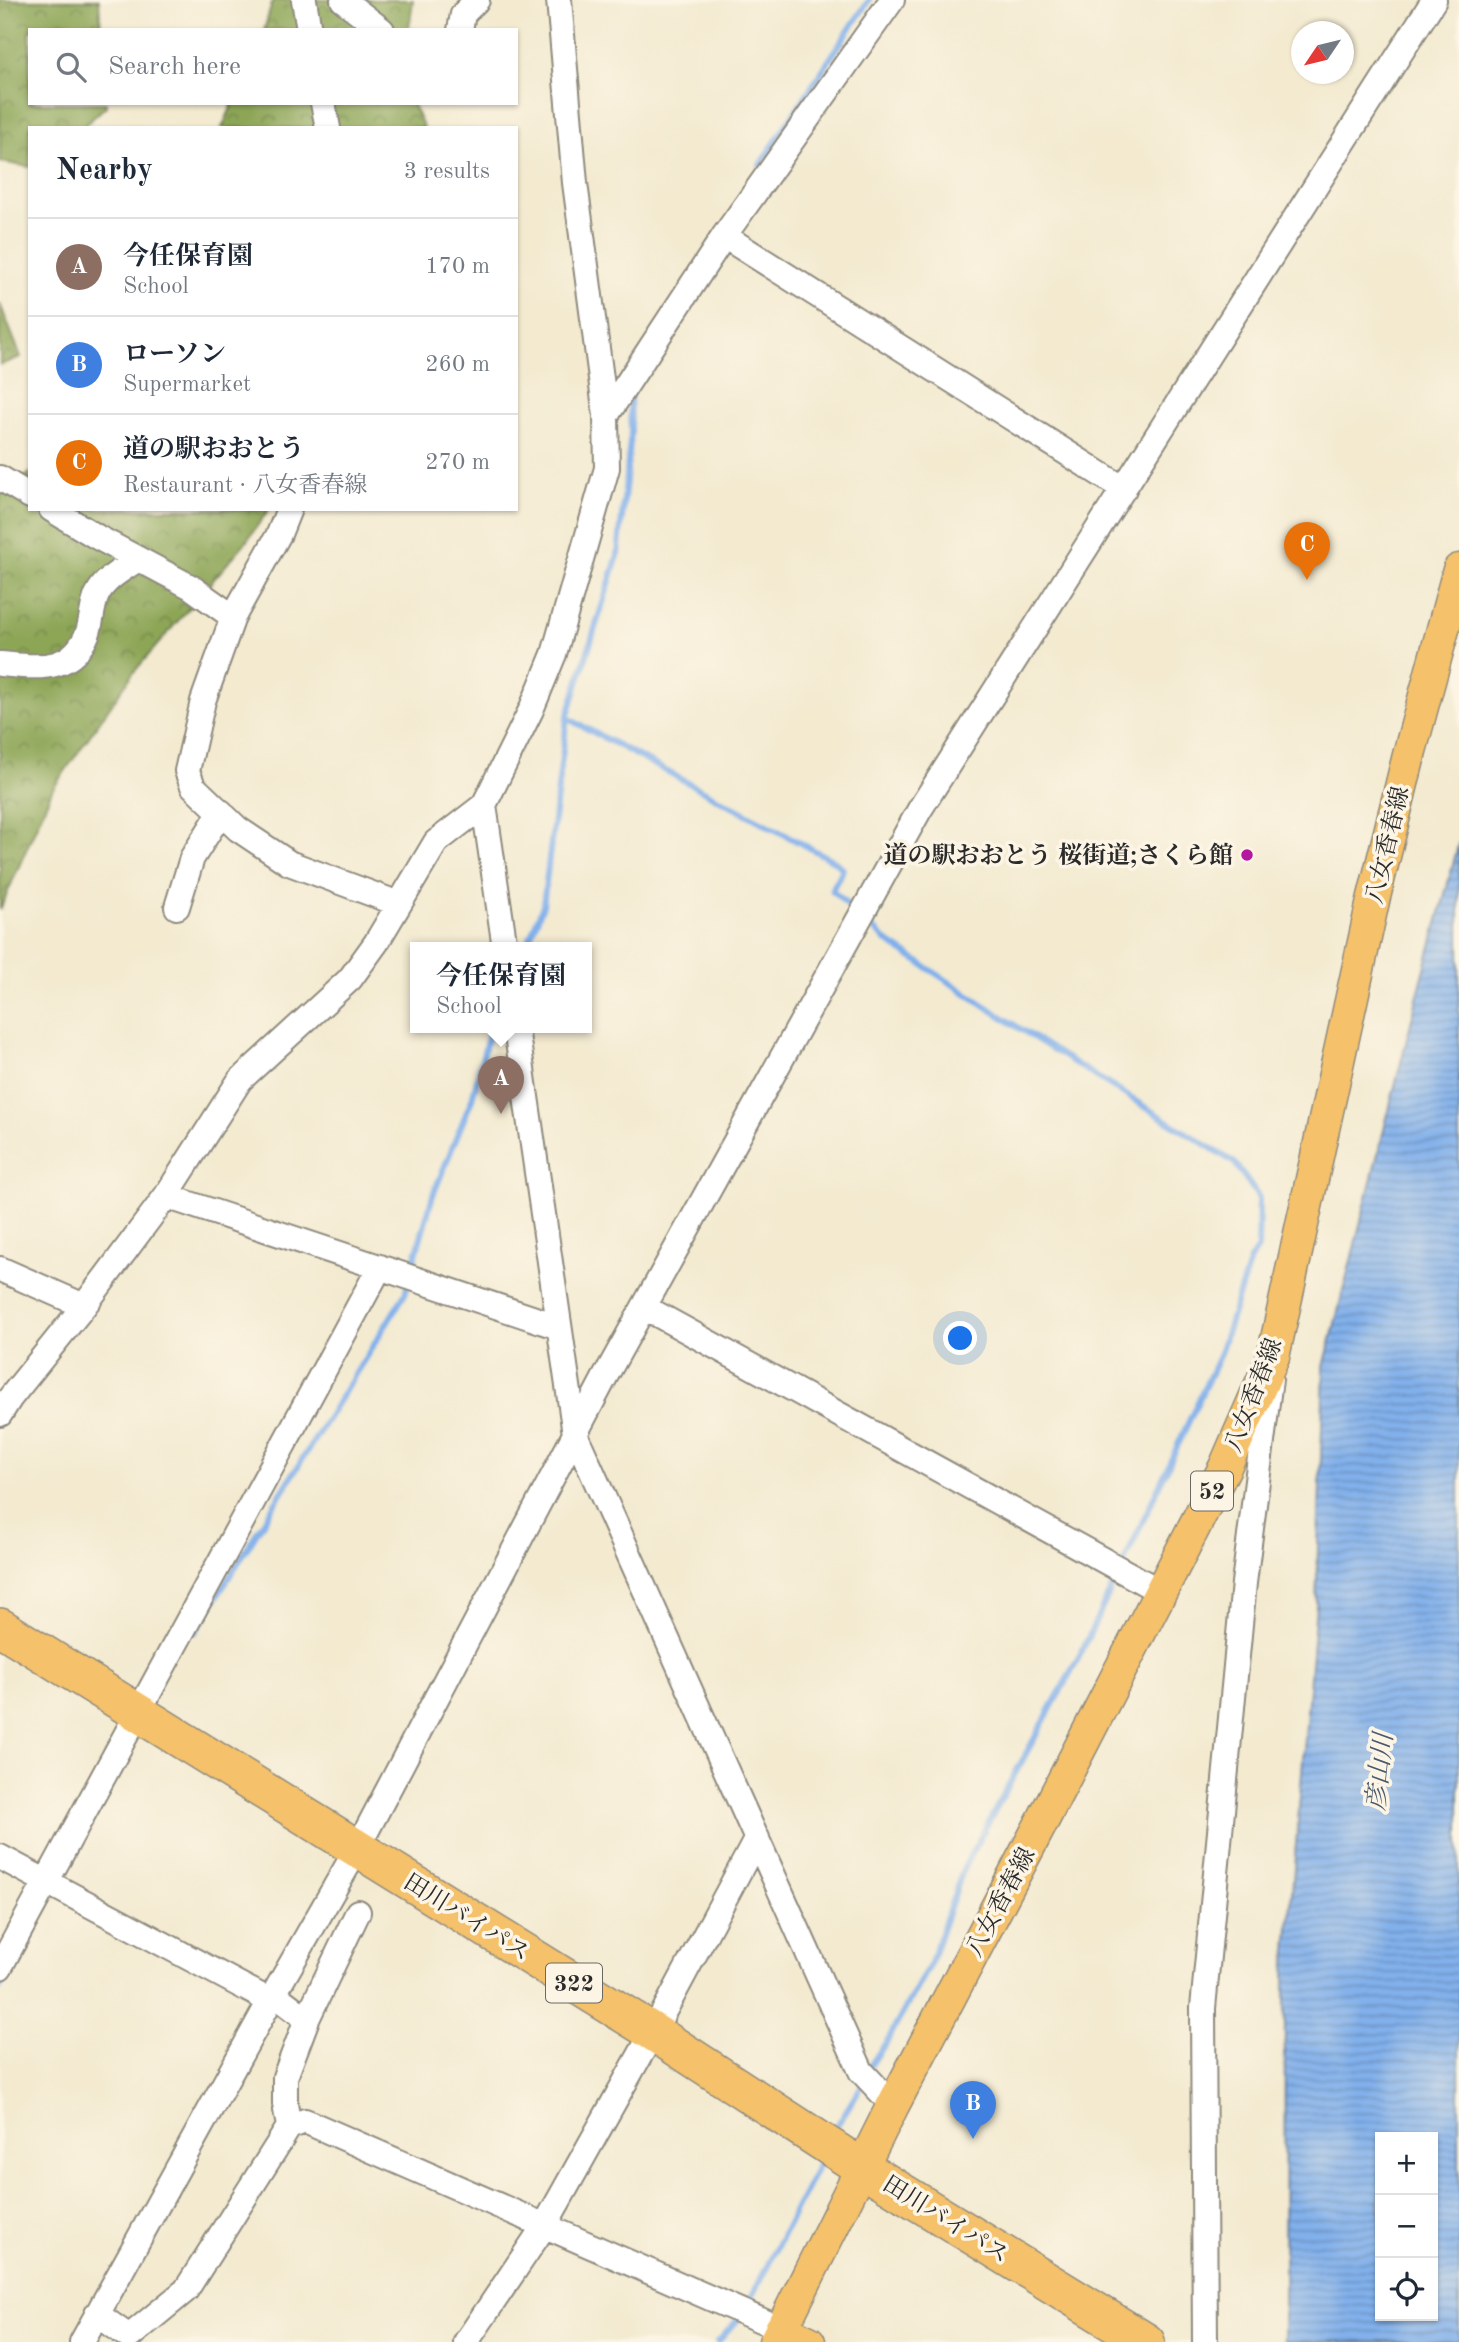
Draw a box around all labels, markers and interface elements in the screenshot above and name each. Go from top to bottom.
north arrow [1291,21,1354,84]
search box [28,28,518,105]
icon: search [52,48,90,86]
text: Search here [108,54,241,80]
text: Nearby [56,156,153,186]
text: 3 results [404,160,490,183]
text: 今任保育園 [123,244,253,270]
text: A [70,255,88,278]
text: 170 m [425,255,490,278]
text: School [123,275,189,298]
text: ローソン [123,342,226,368]
text: B [71,353,87,376]
text: 260 m [425,353,490,376]
text: Supermarket [123,373,251,396]
text: 道の駅おおとう [123,437,305,463]
text: C [71,451,87,474]
text: 270 m [425,451,490,474]
text: Restaurant · 八女香春線 [123,474,367,497]
pin: C [1284,522,1330,580]
street label: 八女香春線 [1361,784,1414,907]
place label: 道の駅おおとう 桜街道;さくら館 [884,842,1233,869]
marker: 道の駅おおとう 桜街道;さくら館 [1239,847,1255,863]
popup [410,942,592,1033]
text: 今任保育園 [436,964,566,990]
text: School [436,995,502,1018]
pin: A [478,1056,524,1114]
your location [943,1321,977,1355]
street label: 八女香春線 [1219,1334,1288,1456]
road number: 52 [1191,1472,1233,1510]
water label: 彦山川 [1362,1729,1398,1812]
street label: 八女香春線 [960,1843,1041,1962]
street label: 田川バイパス [399,1870,534,1967]
road number: 322 [546,1964,602,2002]
pin: B [950,2081,996,2139]
map controls [1375,2132,1438,2321]
button: + [1375,2132,1438,2195]
street label: 田川バイパス [878,2172,1013,2269]
button: − [1375,2195,1438,2258]
button: locate [1375,2258,1438,2321]

